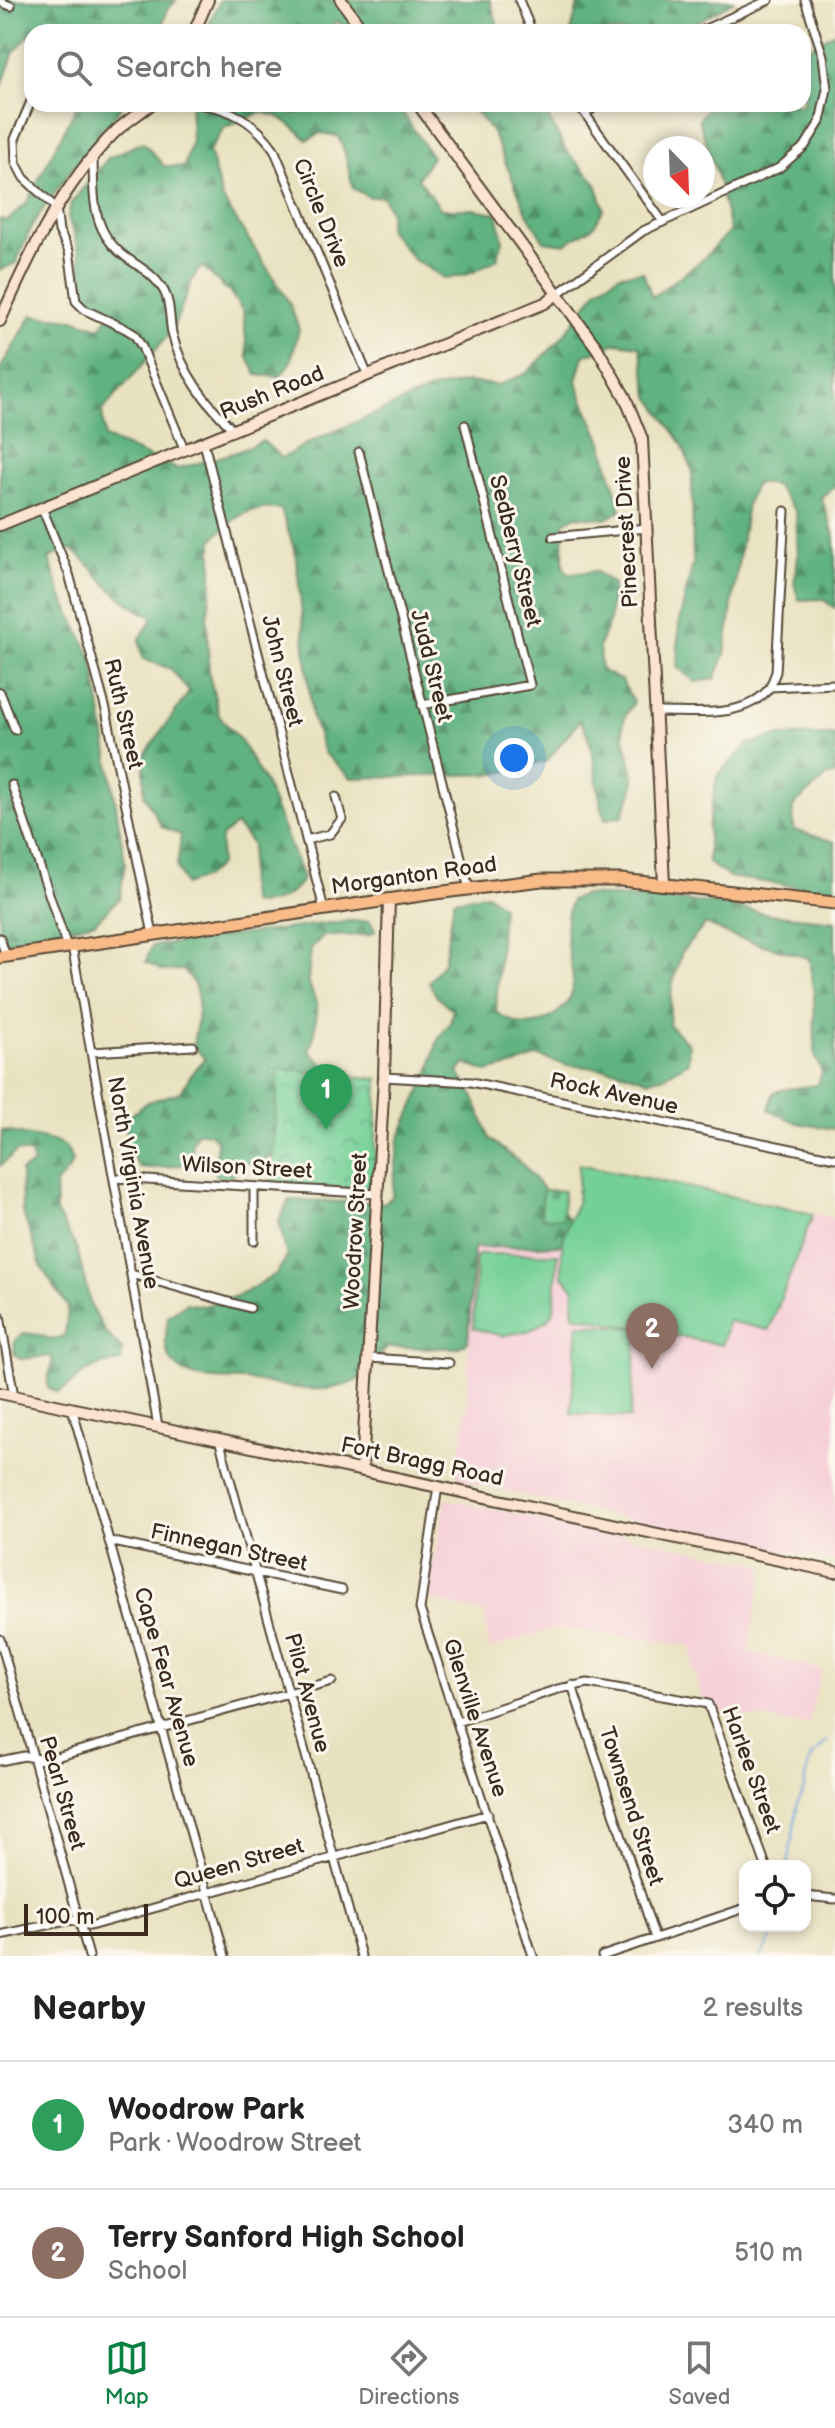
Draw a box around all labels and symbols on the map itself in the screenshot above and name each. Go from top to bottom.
north arrow [643,136,715,208]
street label: Circle Drive [287,154,355,272]
street label: Rush Road [216,360,328,426]
street label: Pinecrest Drive [610,455,644,609]
street label: Sedberry Street [483,472,547,630]
street label: Judd Street [404,607,458,725]
street label: John Street [255,612,309,730]
street label: Ruth Street [97,656,149,772]
your location [494,738,534,778]
street label: Morganton Road [330,851,498,901]
pin: 1 [300,1064,352,1130]
street label: Rock Avenue [547,1067,681,1121]
street label: North Virginia Avenue [101,1075,165,1291]
street label: Wilson Street [181,1151,313,1185]
street label: Woodrow Street [338,1152,374,1310]
pin: 2 [626,1303,678,1369]
street label: Fort Bragg Road [338,1432,506,1492]
street label: Finnegan Street [148,1518,310,1578]
street label: Cape Fear Avenue [127,1584,205,1770]
street label: Pilot Avenue [278,1630,336,1756]
street label: Glenville Avenue [437,1635,513,1801]
street label: Harlee Street [716,1703,787,1837]
street label: Townsend Street [593,1723,669,1889]
street label: Pearl Street [33,1733,91,1853]
street label: Queen Street [171,1833,307,1895]
scale bar [24,1900,148,1936]

